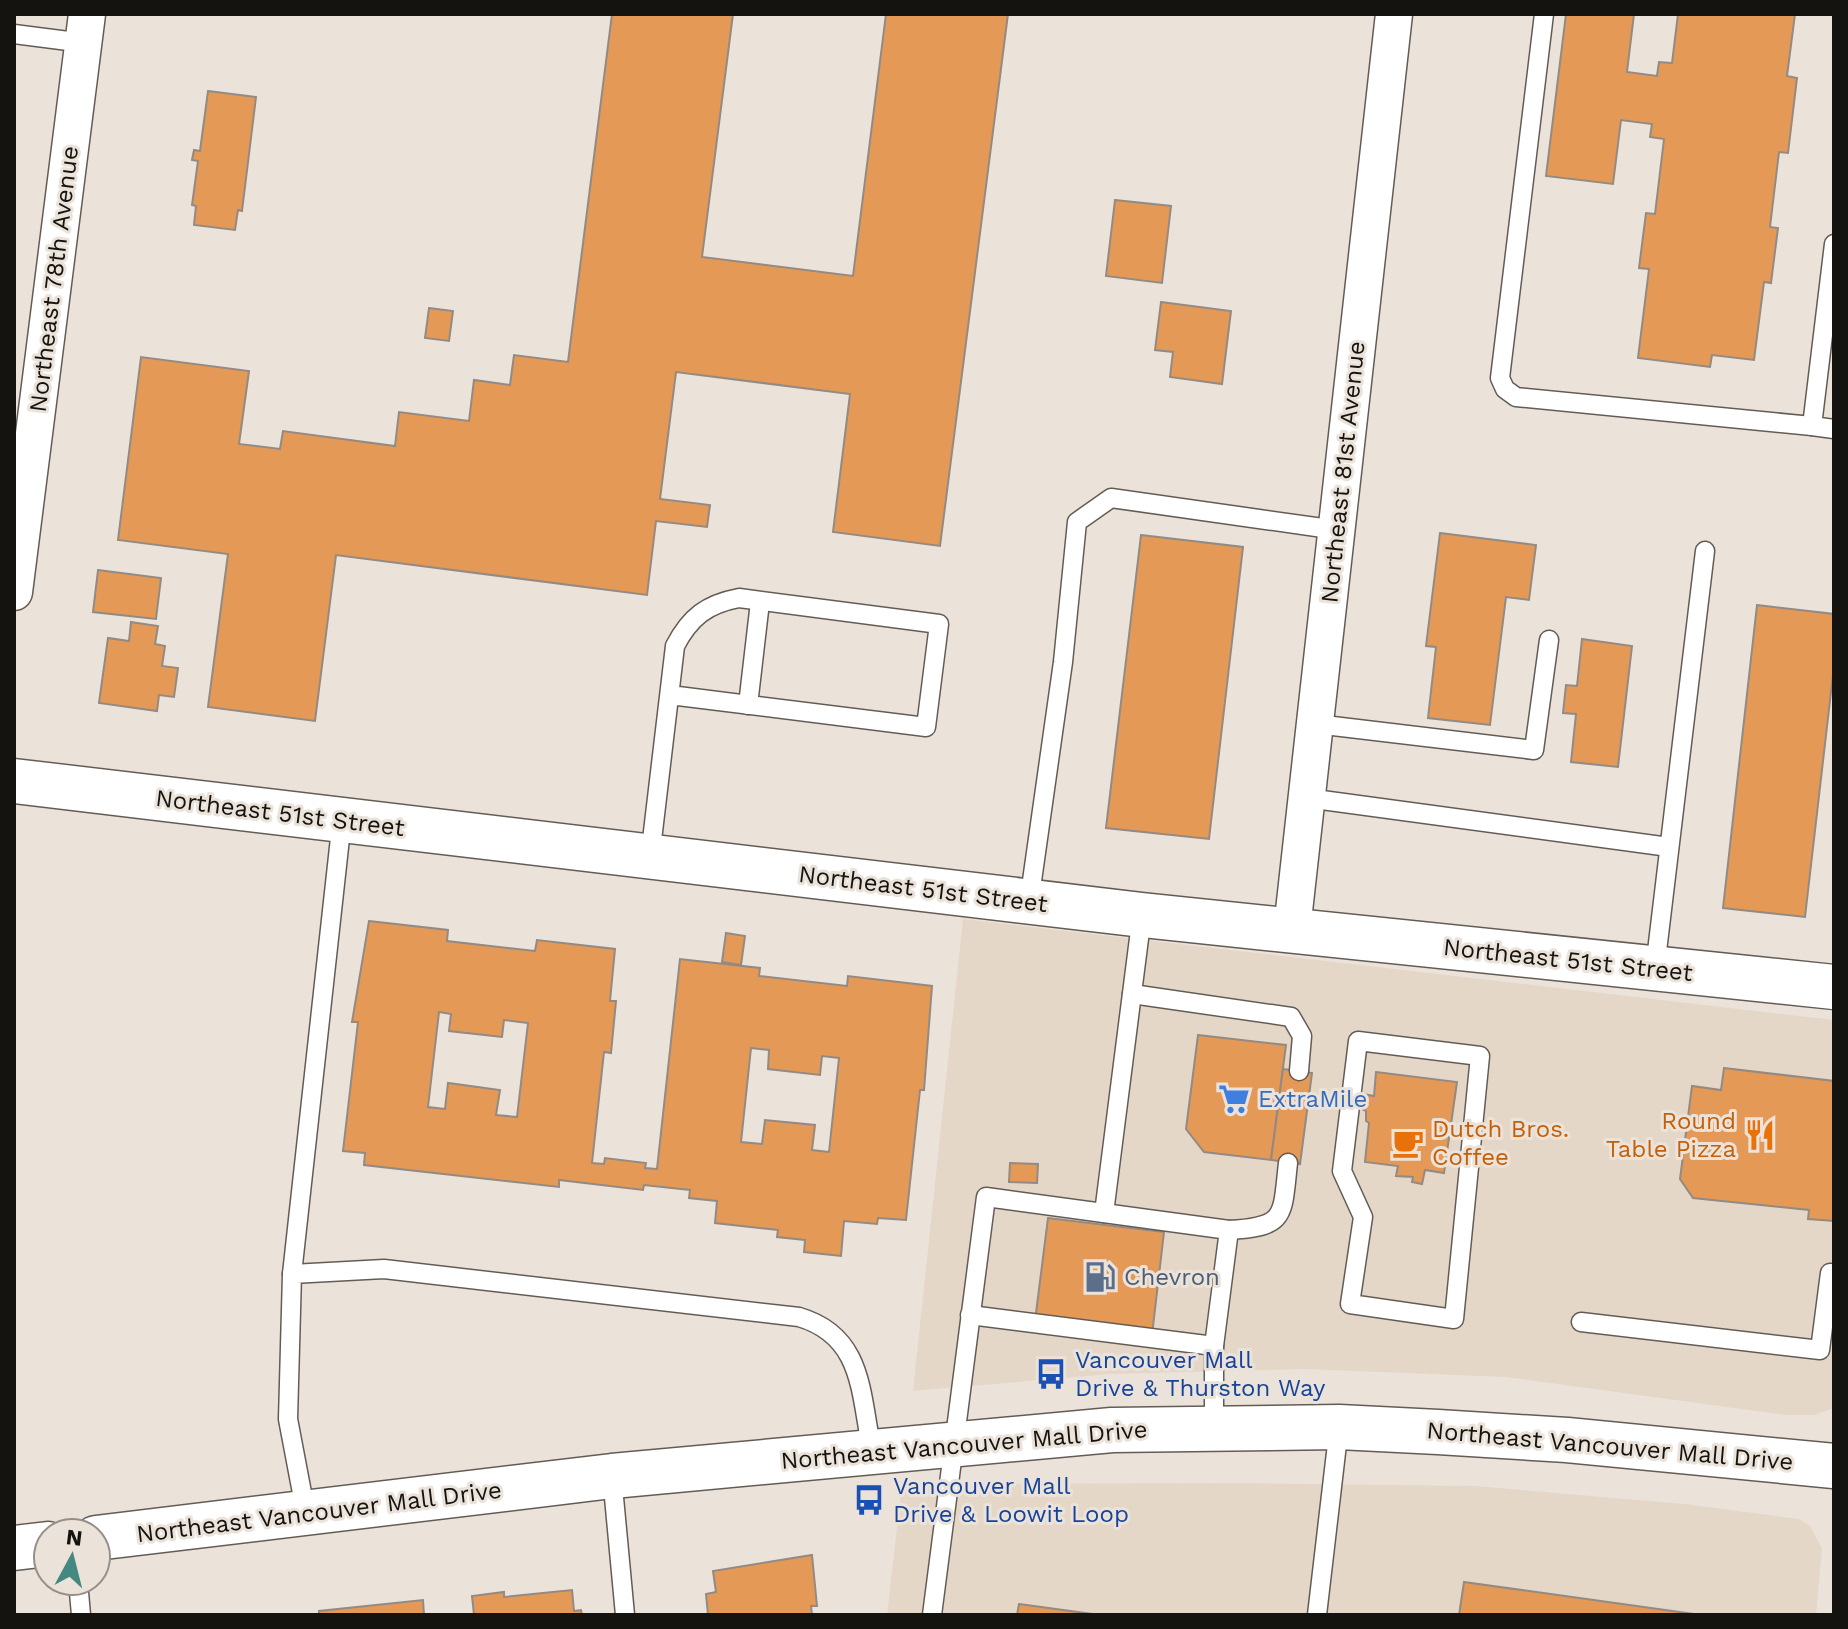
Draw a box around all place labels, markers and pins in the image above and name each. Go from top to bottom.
supermarket icon: ExtraMile [1217,1082,1251,1116]
place label: ExtraMile [1258,1085,1367,1113]
place label: Round Table Pizza [1606,1107,1736,1163]
place label: Dutch Bros. Coffee [1432,1115,1569,1171]
restaurant icon: Round Table Pizza [1743,1118,1777,1152]
cafe icon: Dutch Bros. Coffee [1391,1126,1425,1160]
fuel station icon: Chevron [1083,1260,1117,1294]
place label: Chevron [1124,1263,1220,1291]
place label: Vancouver Mall Drive & Thurston Way [1075,1346,1326,1402]
bus stop icon: Vancouver Mall Drive & Thurston Way [1034,1357,1068,1391]
place label: Vancouver Mall Drive & Loowit Loop [893,1472,1129,1528]
bus stop icon: Vancouver Mall Drive & Loowit Loop [852,1483,886,1517]

